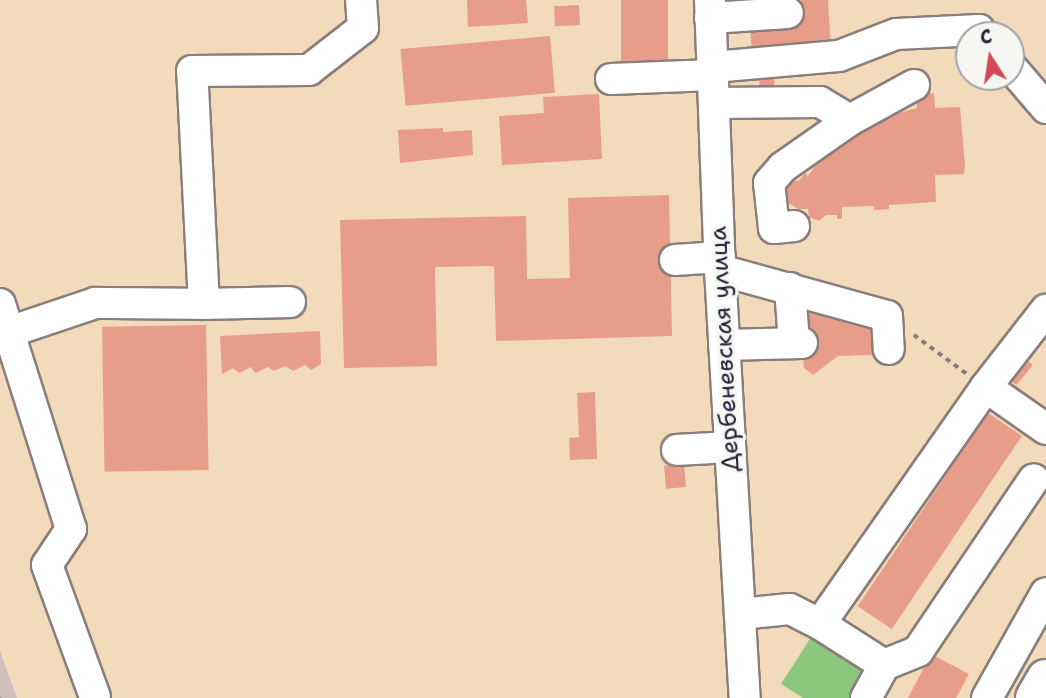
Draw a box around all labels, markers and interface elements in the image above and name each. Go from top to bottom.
north arrow [955,21,1025,91]
text: С [978,23,994,50]
street label: Дербеневская улица [704,226,746,472]

